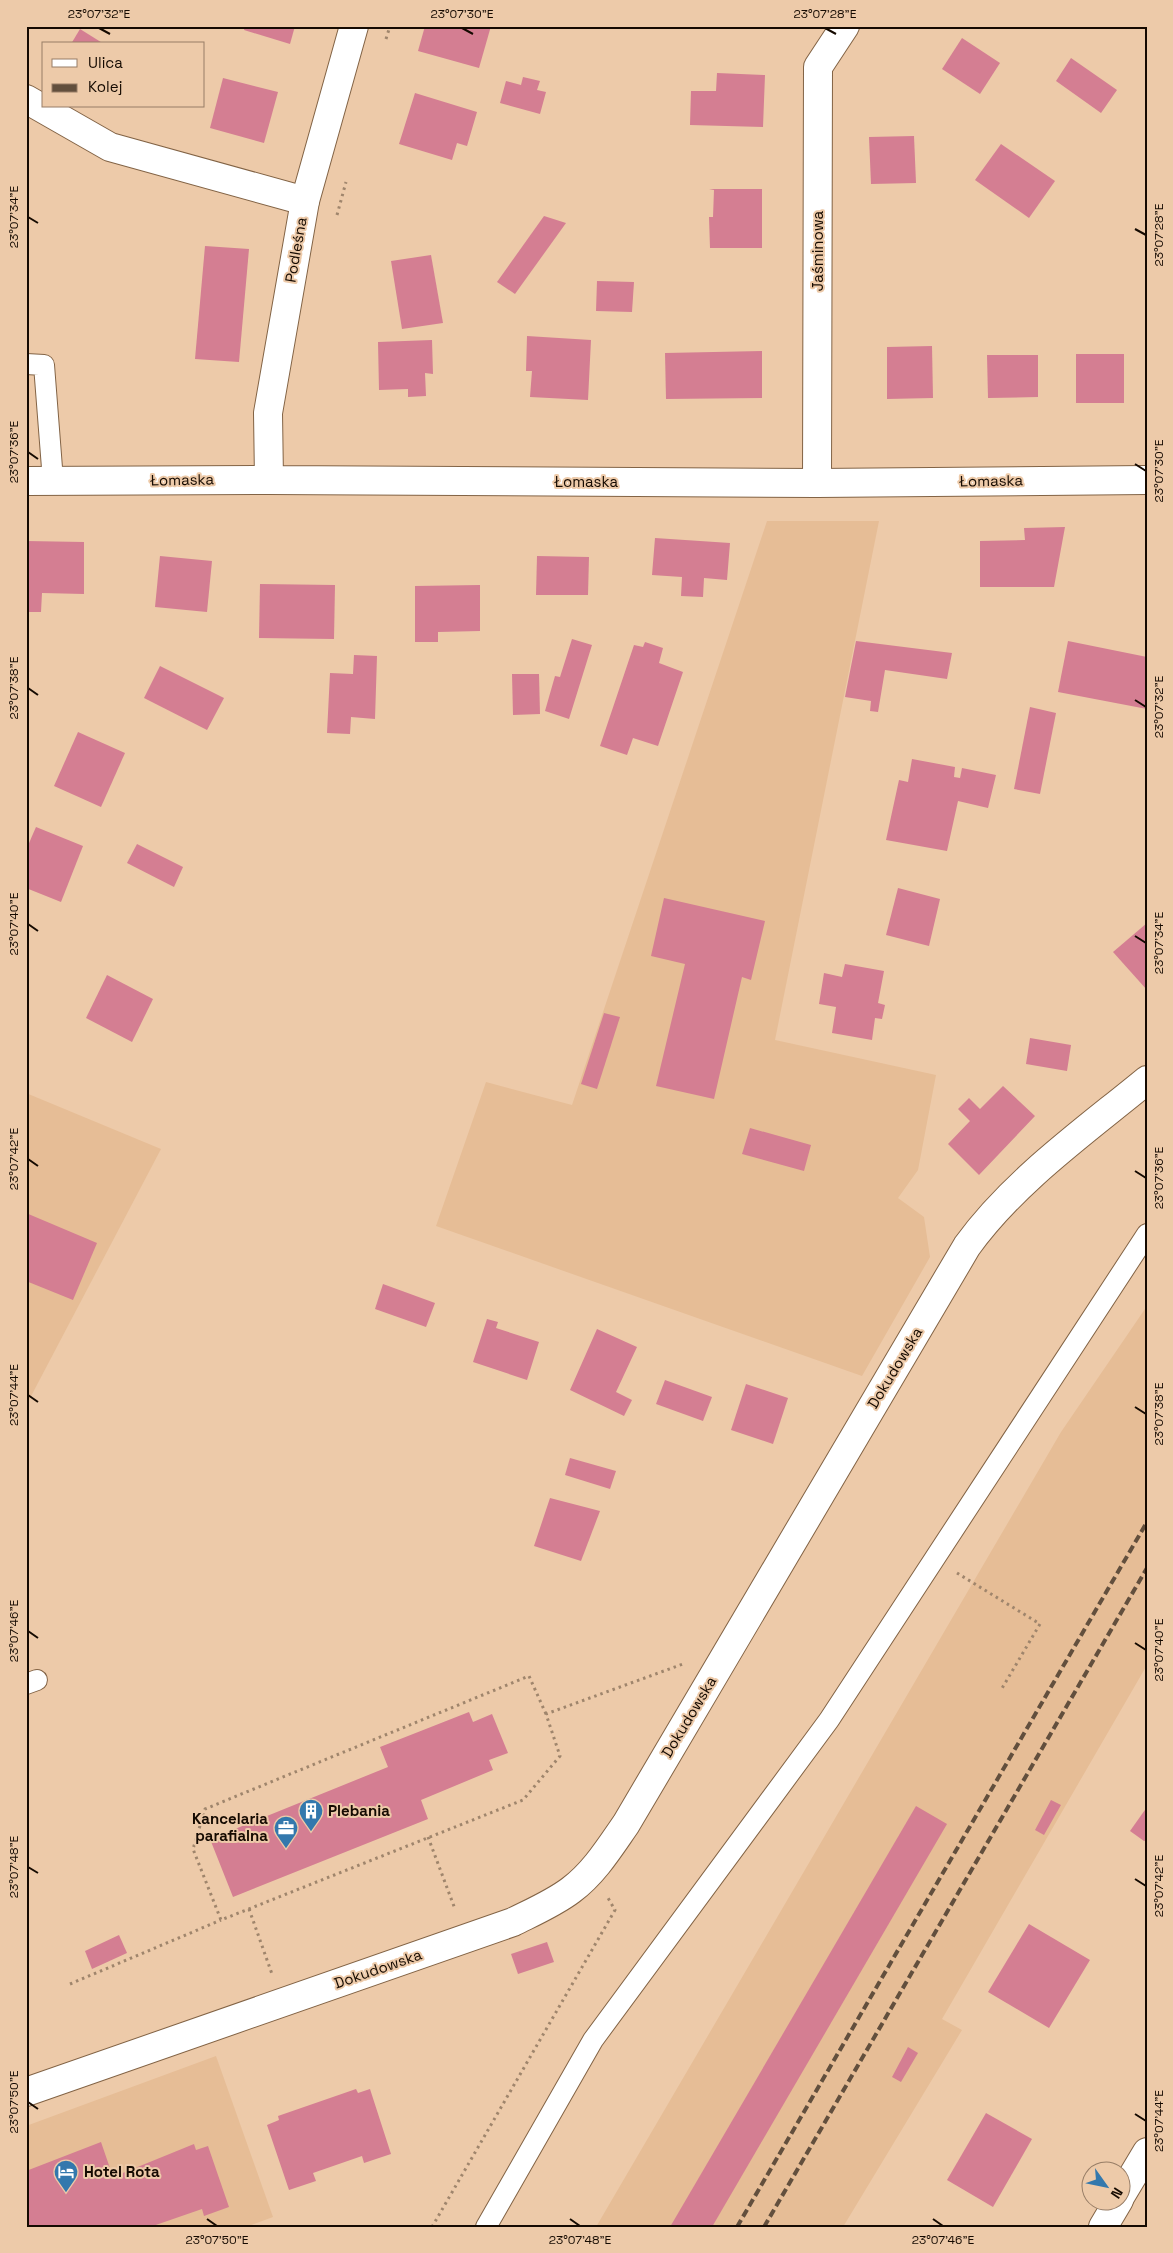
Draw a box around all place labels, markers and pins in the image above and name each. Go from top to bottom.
building icon: Plebania [298,1798,324,1832]
place label: Plebania [328,1801,390,1820]
place label: Kancelaria parafialna [192,1809,268,1845]
office icon: Kancelaria parafialna [273,1815,299,1849]
hotel icon: Hotel Rota [53,2159,79,2193]
place label: Hotel Rota [84,2162,160,2181]

